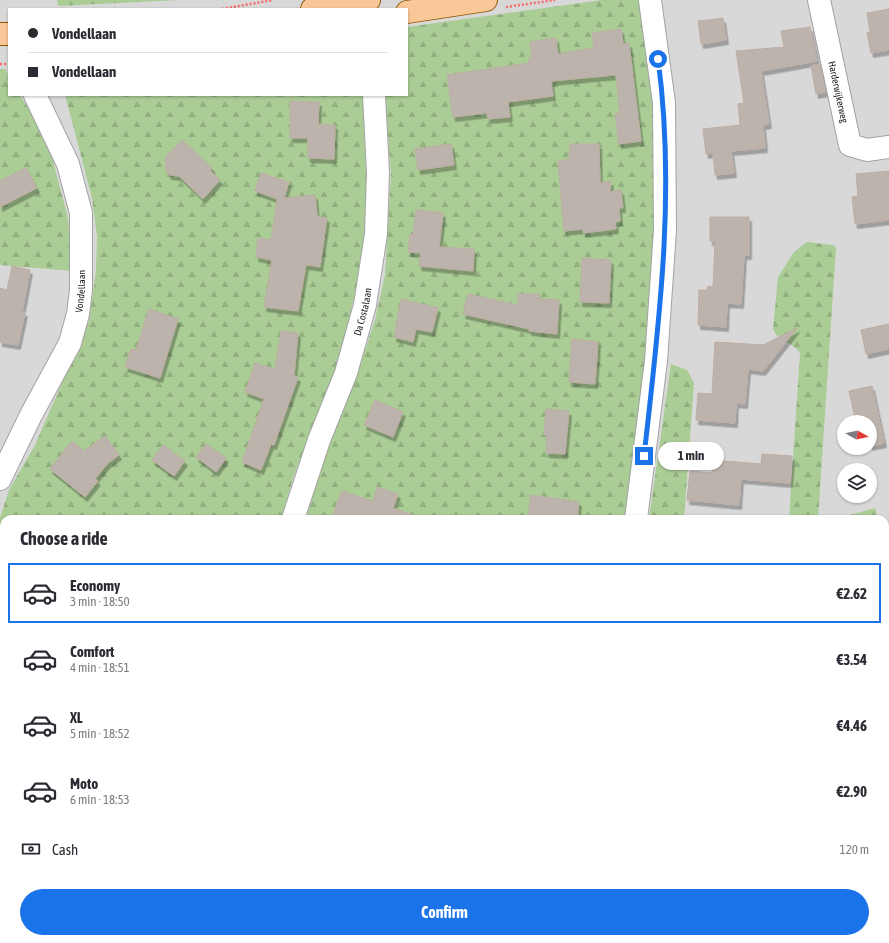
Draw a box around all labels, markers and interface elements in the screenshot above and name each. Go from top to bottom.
text: Vondellaan [52,25,116,42]
route start [649,50,667,68]
street label: Harderwijkerweg [826,60,850,125]
text: Vondellaan [52,63,116,80]
street label: Vondellaan [73,270,87,313]
street label: Da Costalaan [352,287,374,337]
north arrow [837,415,877,455]
map controls [837,415,877,503]
callout: 1 min [658,442,724,470]
route end [635,447,653,465]
text: 1 min [678,448,704,463]
button: layers [837,463,877,503]
text: Choose a ride [20,528,108,549]
icon: car [22,575,58,611]
text: Economy [70,577,120,594]
text: €2.62 [836,585,867,602]
text: 3 min · 18:50 [70,594,130,609]
icon: car [22,641,58,677]
text: Comfort [70,643,114,660]
text: €3.54 [836,651,867,668]
text: 4 min · 18:51 [70,660,130,675]
icon: car [22,707,58,743]
text: XL [70,709,83,726]
text: €4.46 [836,717,867,734]
text: 5 min · 18:52 [70,726,130,741]
icon: car [22,773,58,809]
text: Moto [70,775,98,792]
text: €2.90 [836,783,867,800]
text: 6 min · 18:53 [70,792,130,807]
icon: cash [20,838,42,860]
text: Cash [52,841,78,858]
text: 120 m [840,842,869,857]
button: Confirm [20,889,869,935]

